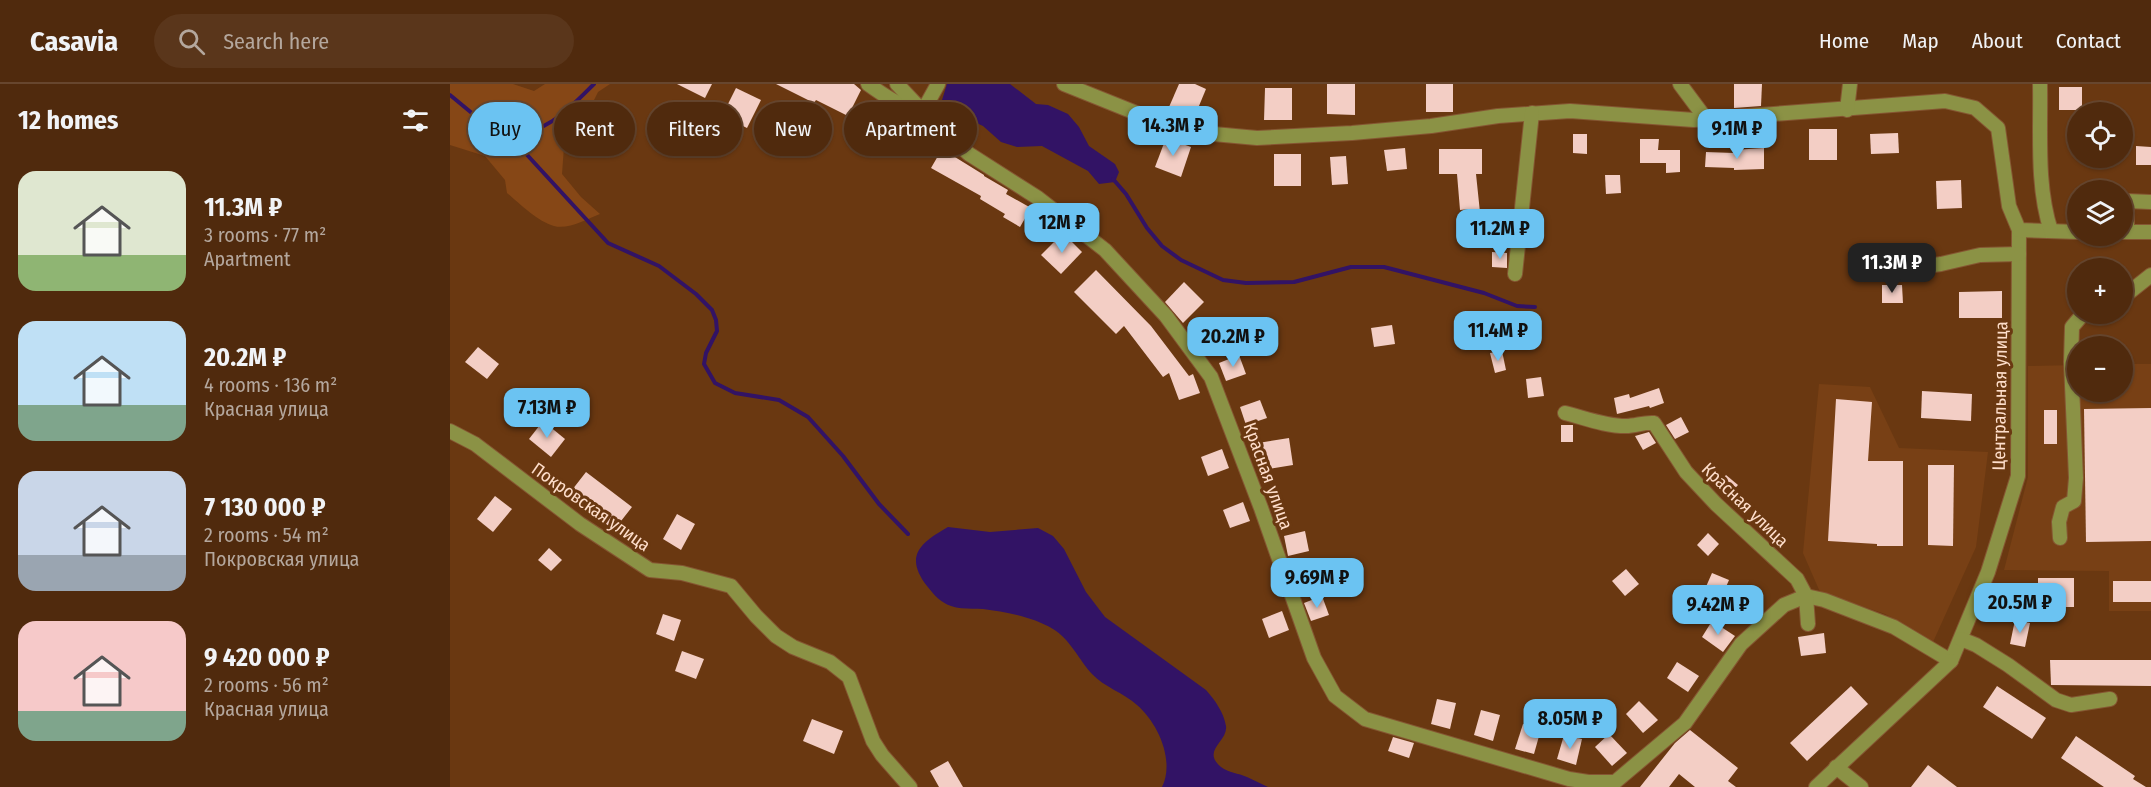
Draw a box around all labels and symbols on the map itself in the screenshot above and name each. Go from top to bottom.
pin: 14.3M ₽ [1118,106,1228,157]
pin: 9.1M ₽ [1688,109,1786,160]
pin: 12M ₽ [1020,203,1104,254]
pin: 11.2M ₽ [1445,209,1555,260]
pin: 11.3M ₽ [1837,243,1947,294]
pin: 11.4M ₽ [1443,311,1553,362]
pin: 20.2M ₽ [1178,317,1288,368]
street label: Центральная улица [1988,321,2012,471]
pin: 7.13M ₽ [492,388,602,439]
street label: Красная улица [1238,420,1298,533]
street label: Покровская улица [527,458,655,556]
street label: Красная улица [1697,458,1793,552]
pin: 9.69M ₽ [1262,558,1372,609]
pin: 20.5M ₽ [1965,583,2075,634]
pin: 9.42M ₽ [1663,585,1773,636]
pin: 8.05M ₽ [1515,699,1625,750]

